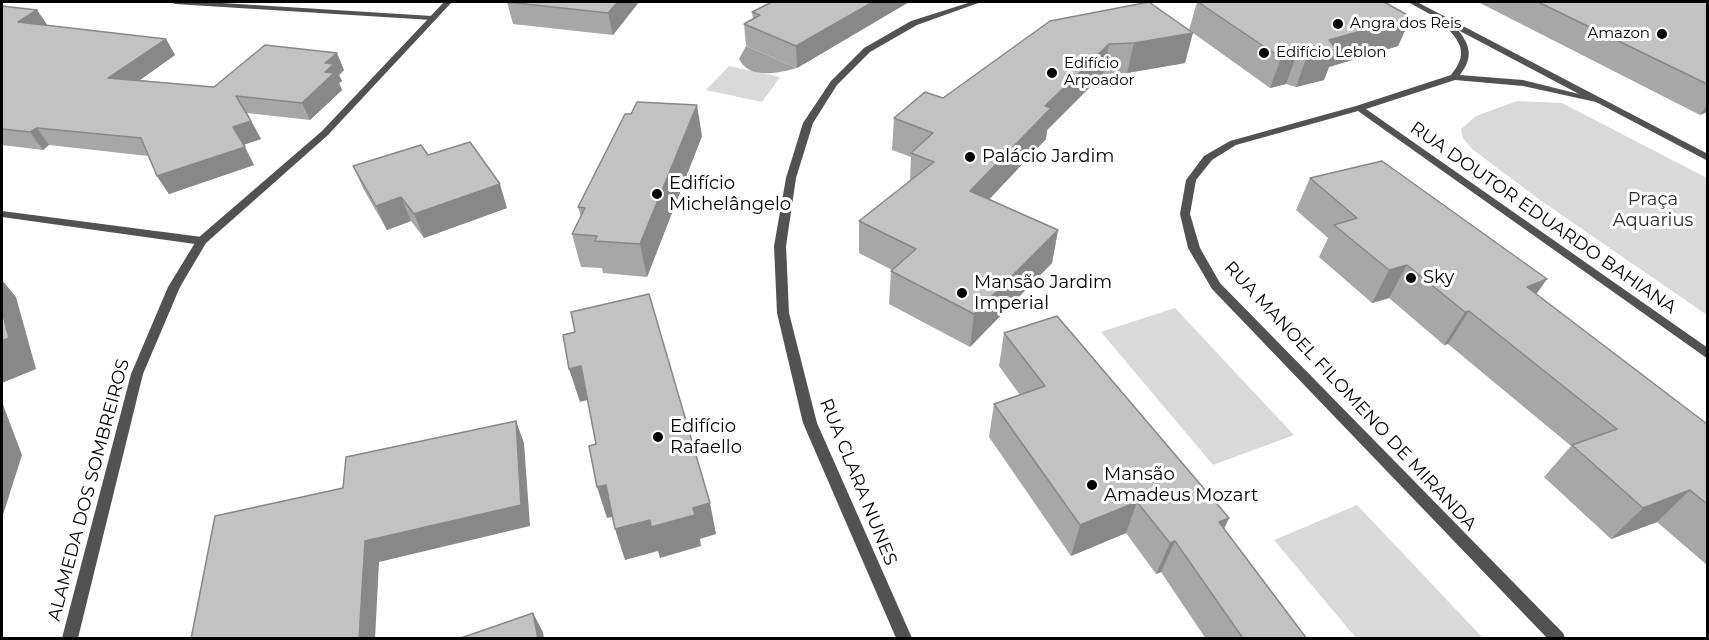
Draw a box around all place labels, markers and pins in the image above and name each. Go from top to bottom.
place label: Angra dos Reis [1350,15,1461,33]
marker: Angra dos Reis [1331,17,1345,31]
place label: Amazon [1587,25,1650,43]
marker: Amazon [1655,27,1669,41]
place label: Edifício Leblon [1276,44,1386,62]
marker: Edifício Leblon [1257,46,1271,60]
place label: Edifício Arpoador [1064,55,1135,90]
marker: Edifício Arpoador [1045,66,1059,80]
place label: Palácio Jardim [982,146,1114,168]
marker: Palácio Jardim [963,150,977,164]
place label: Edifício Michelângelo [669,173,791,216]
marker: Edifício Michelângelo [650,187,664,201]
place label: Sky [1423,267,1454,289]
marker: Sky [1404,271,1418,285]
place label: Mansão Jardim Imperial [974,272,1112,314]
marker: Mansão Jardim Imperial [955,286,969,300]
place label: Edifício Rafaello [670,416,742,458]
marker: Edifício Rafaello [651,430,665,444]
place label: Mansão Amadeus Mozart [1104,464,1258,506]
marker: Mansão Amadeus Mozart [1085,478,1099,492]

